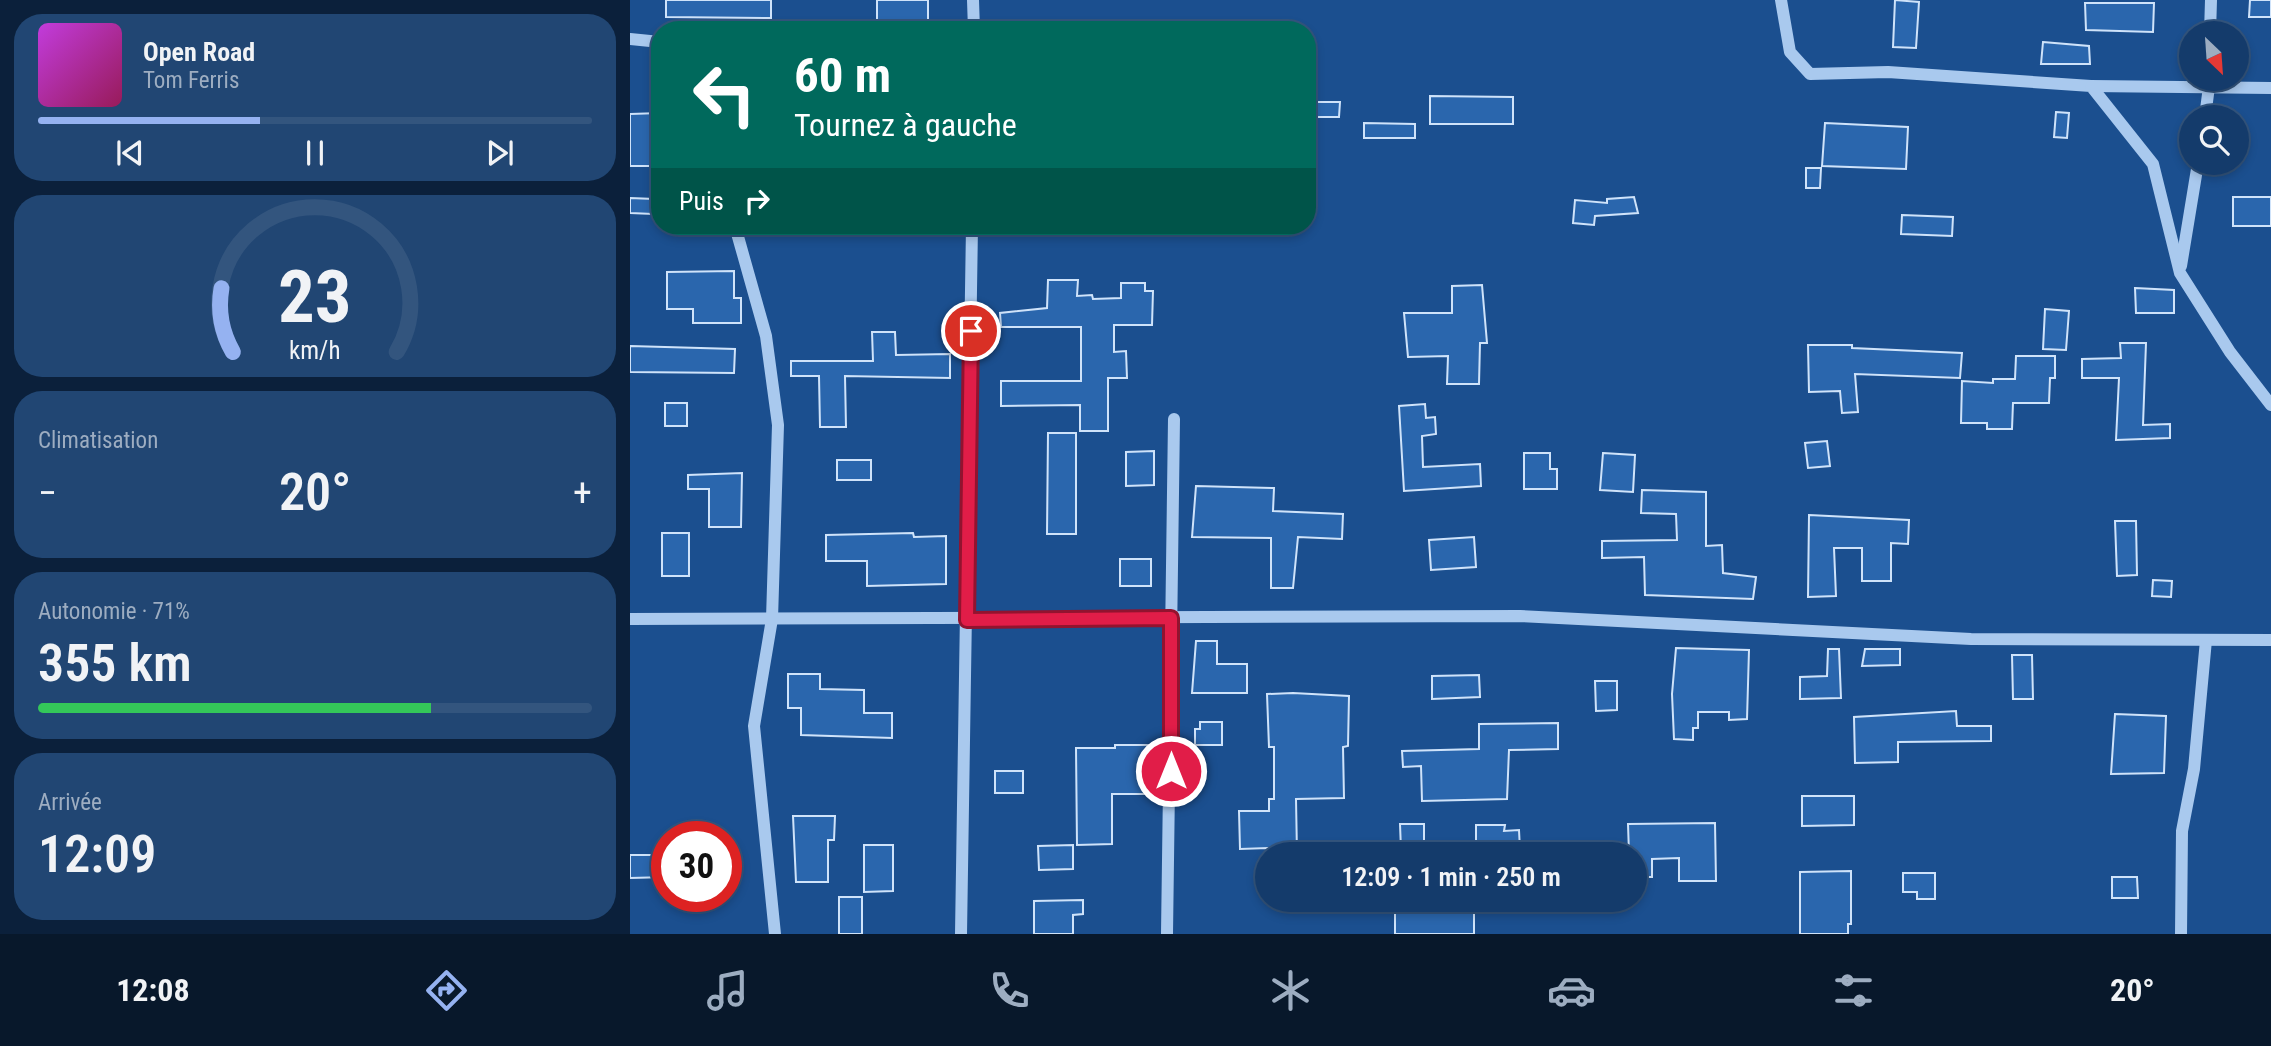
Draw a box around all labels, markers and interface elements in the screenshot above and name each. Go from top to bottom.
north arrow [2179,21,2249,91]
map controls [2179,21,2249,175]
text: Open Road [143,37,255,67]
text: 60 m [794,47,891,104]
icon: left [679,49,770,140]
text: Tom Ferris [143,67,239,94]
button: search [2179,105,2249,175]
text: Tournez à gauche [794,106,1017,144]
icon: previous [111,134,149,172]
icon: pause [296,134,334,172]
icon: next [481,134,519,172]
icon: right [738,182,776,220]
text: Puis [679,186,724,216]
text: 23 [278,254,352,340]
pin [941,301,1001,361]
icon: arrive [952,312,990,350]
text: km/h [289,336,341,365]
text: Climatisation [38,427,158,454]
text: 20° [279,462,351,523]
text: − [38,471,57,515]
text: + [573,471,592,515]
text: Autonomie · 71% [38,598,190,625]
text: 355 km [38,633,192,694]
position arrow [1134,734,1208,808]
text: Arrivée [38,789,102,816]
speed limit sign: 30 [651,821,742,912]
text: 12:09 [38,824,156,885]
text: 12:09 · 1 min · 250 m [1341,862,1561,892]
icon: directions [422,966,471,1015]
icon: music [703,966,752,1015]
icon: phone [985,966,1034,1015]
icon: climate [1266,966,1315,1015]
icon: car [1547,966,1596,1015]
icon: filters [1829,966,1878,1015]
text: 12:08 [116,971,190,1009]
text: 20° [2110,971,2155,1009]

